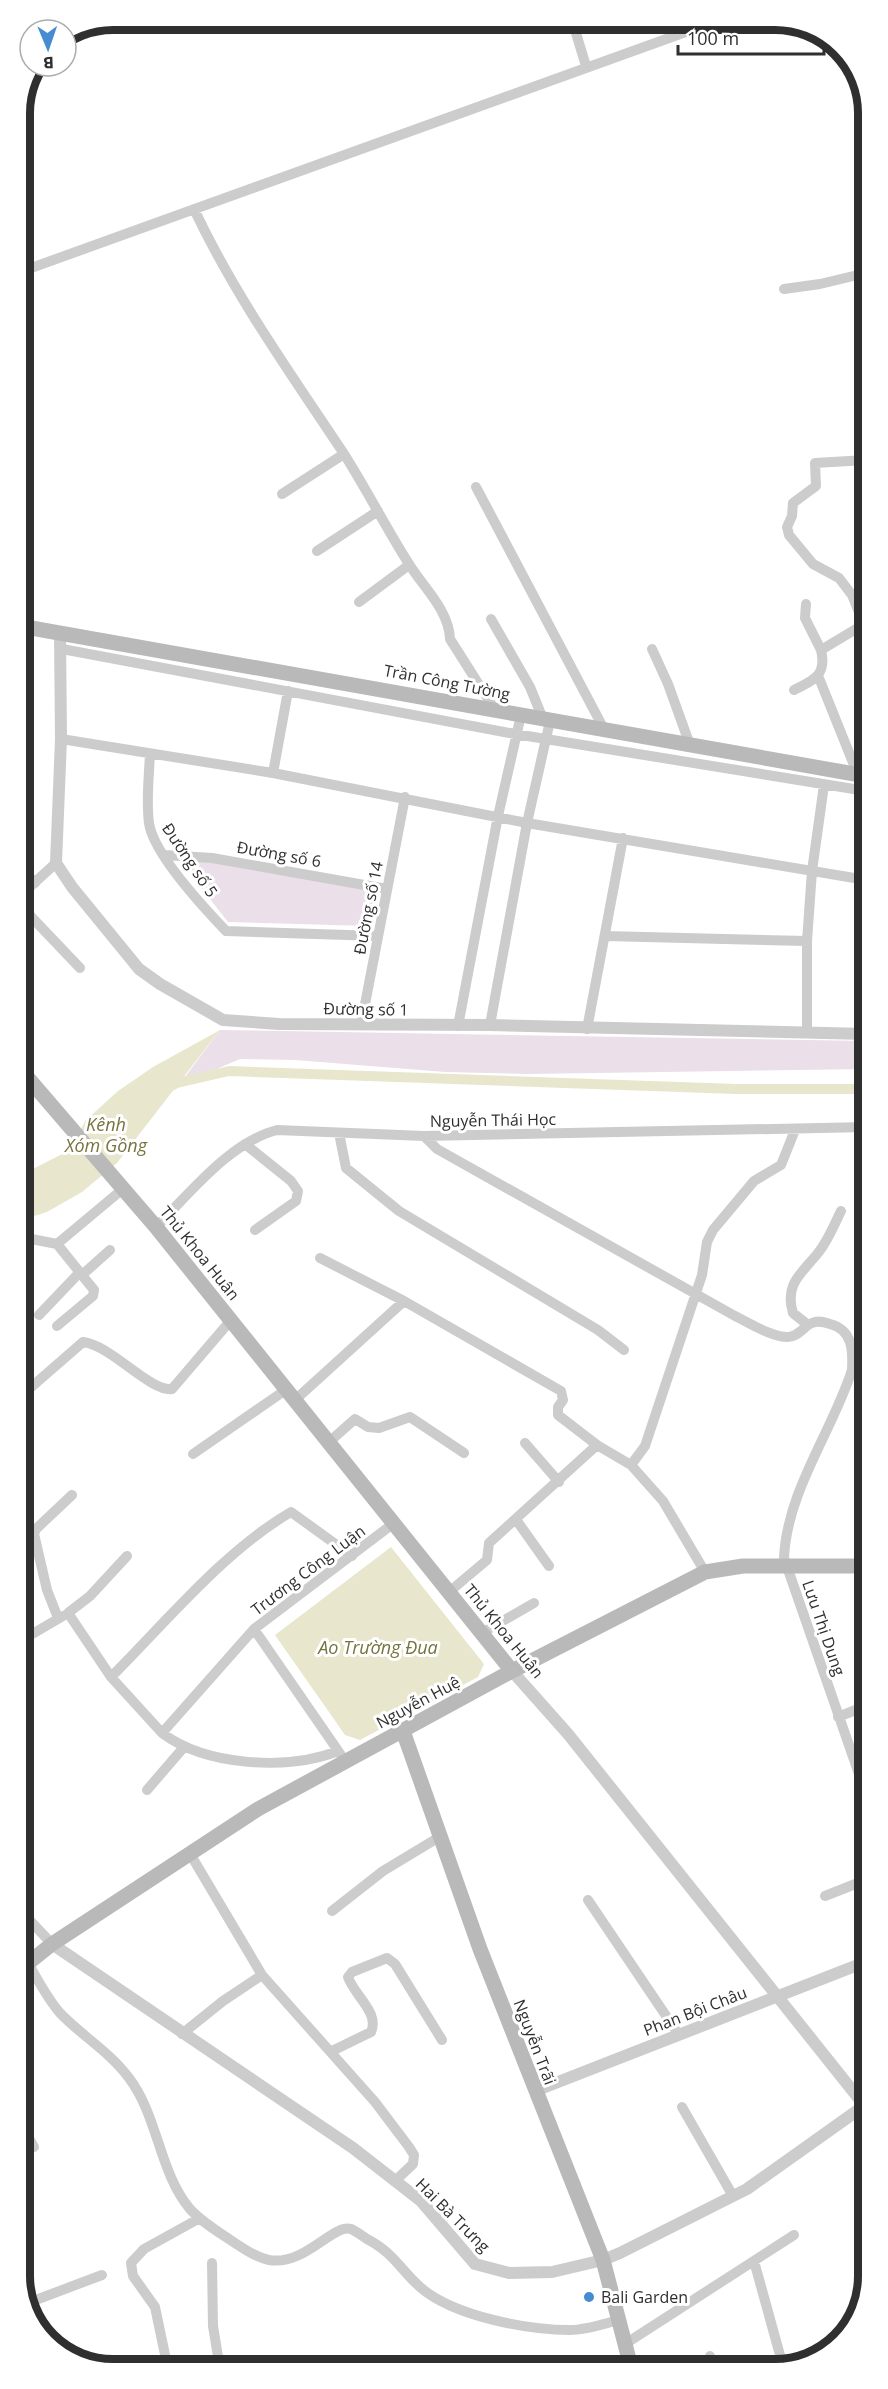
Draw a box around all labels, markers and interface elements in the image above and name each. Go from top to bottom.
north arrow [18,18,78,78]
scale bar [678,18,824,56]
text: 100 m [687,26,739,50]
text: B [43,52,54,74]
street label: Trần Công Tường [382,659,512,705]
street label: Đường số 5 [157,819,223,901]
street label: Đường số 6 [235,836,323,872]
street label: Đường số 14 [348,860,388,956]
street label: Đường số 1 [323,997,409,1021]
street label: Nguyễn Thái Học [430,1108,557,1132]
water label: Kênh Xóm Gồng [64,1112,148,1157]
street label: Thủ Khoa Huân [155,1201,245,1305]
street label: Trương Công Luận [246,1520,370,1620]
street label: Lưu Thị Dung [797,1577,851,1679]
street label: Thủ Khoa Huân [459,1579,549,1683]
water label: Ao Trường Đua [316,1635,438,1659]
street label: Nguyễn Huệ [372,1671,464,1733]
street label: Phan Bội Châu [640,1981,750,2041]
street label: Nguyễn Trãi [509,1996,561,2088]
street label: Hai Bà Trưng [411,2173,495,2257]
place label: Bali Garden [601,2286,688,2308]
marker: Bali Garden [582,2290,596,2304]

